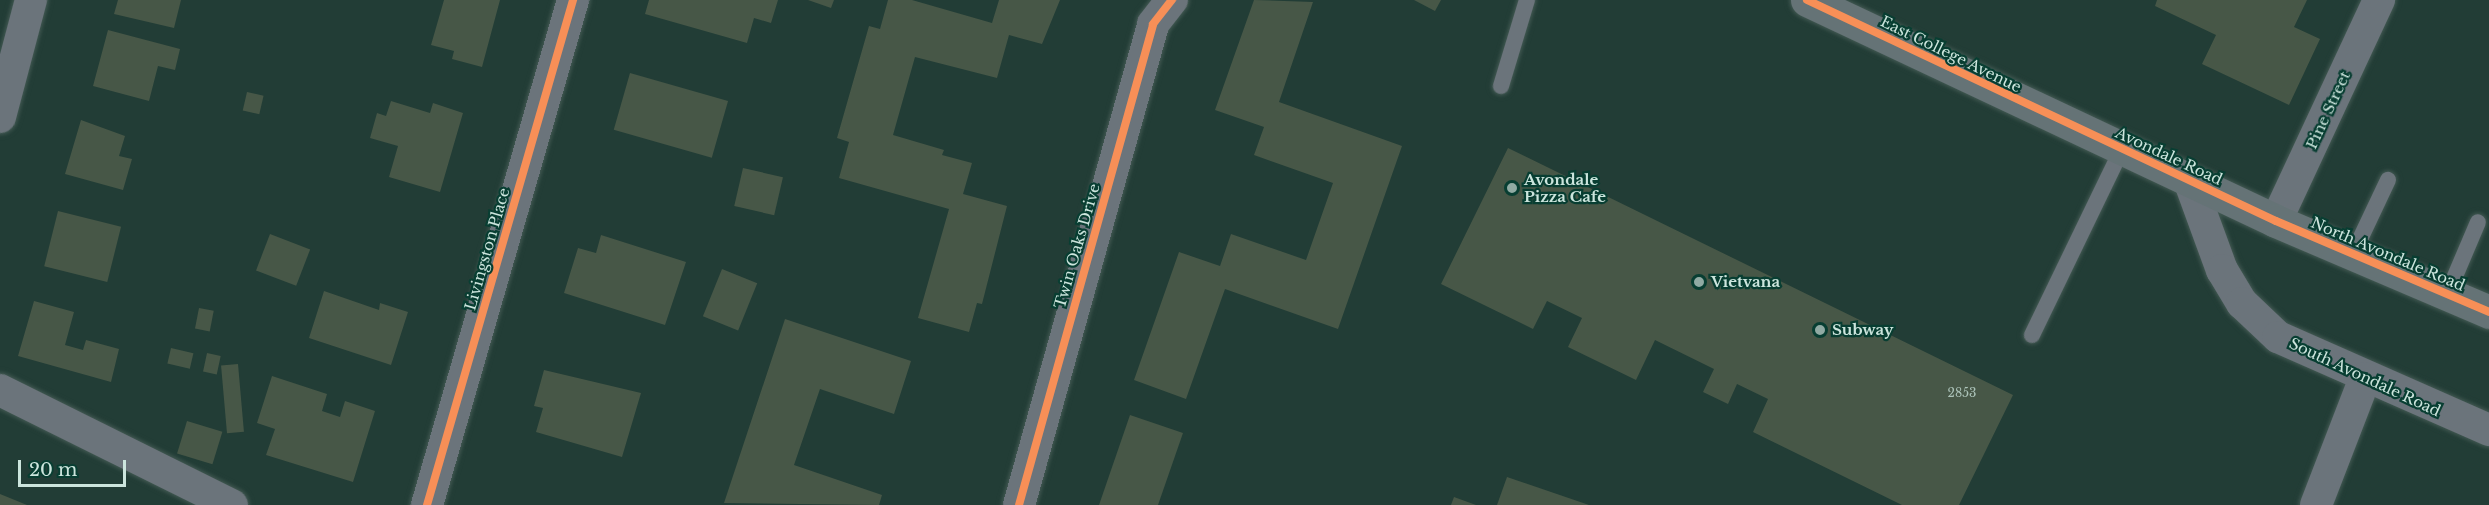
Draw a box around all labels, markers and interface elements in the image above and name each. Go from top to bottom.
street label: East College Avenue [1877,12,2025,96]
street label: Pine Street [2302,68,2354,152]
street label: Avondale Road [2113,123,2225,189]
place label: Avondale Pizza Cafe [1524,170,1606,205]
street label: Twin Oaks Drive [1051,181,1103,311]
marker: Avondale Pizza Cafe [1505,181,1519,195]
street label: Livingston Place [461,186,513,312]
street label: North Avondale Road [2308,213,2468,295]
place label: Vietvana [1711,273,1780,291]
marker: Vietvana [1692,275,1706,289]
place label: Subway [1832,321,1893,339]
marker: Subway [1813,323,1827,337]
street label: South Avondale Road [2286,334,2444,420]
house number: 2853 [1948,386,1976,400]
scale bar [21,448,129,486]
text: 20 m [29,459,77,481]

